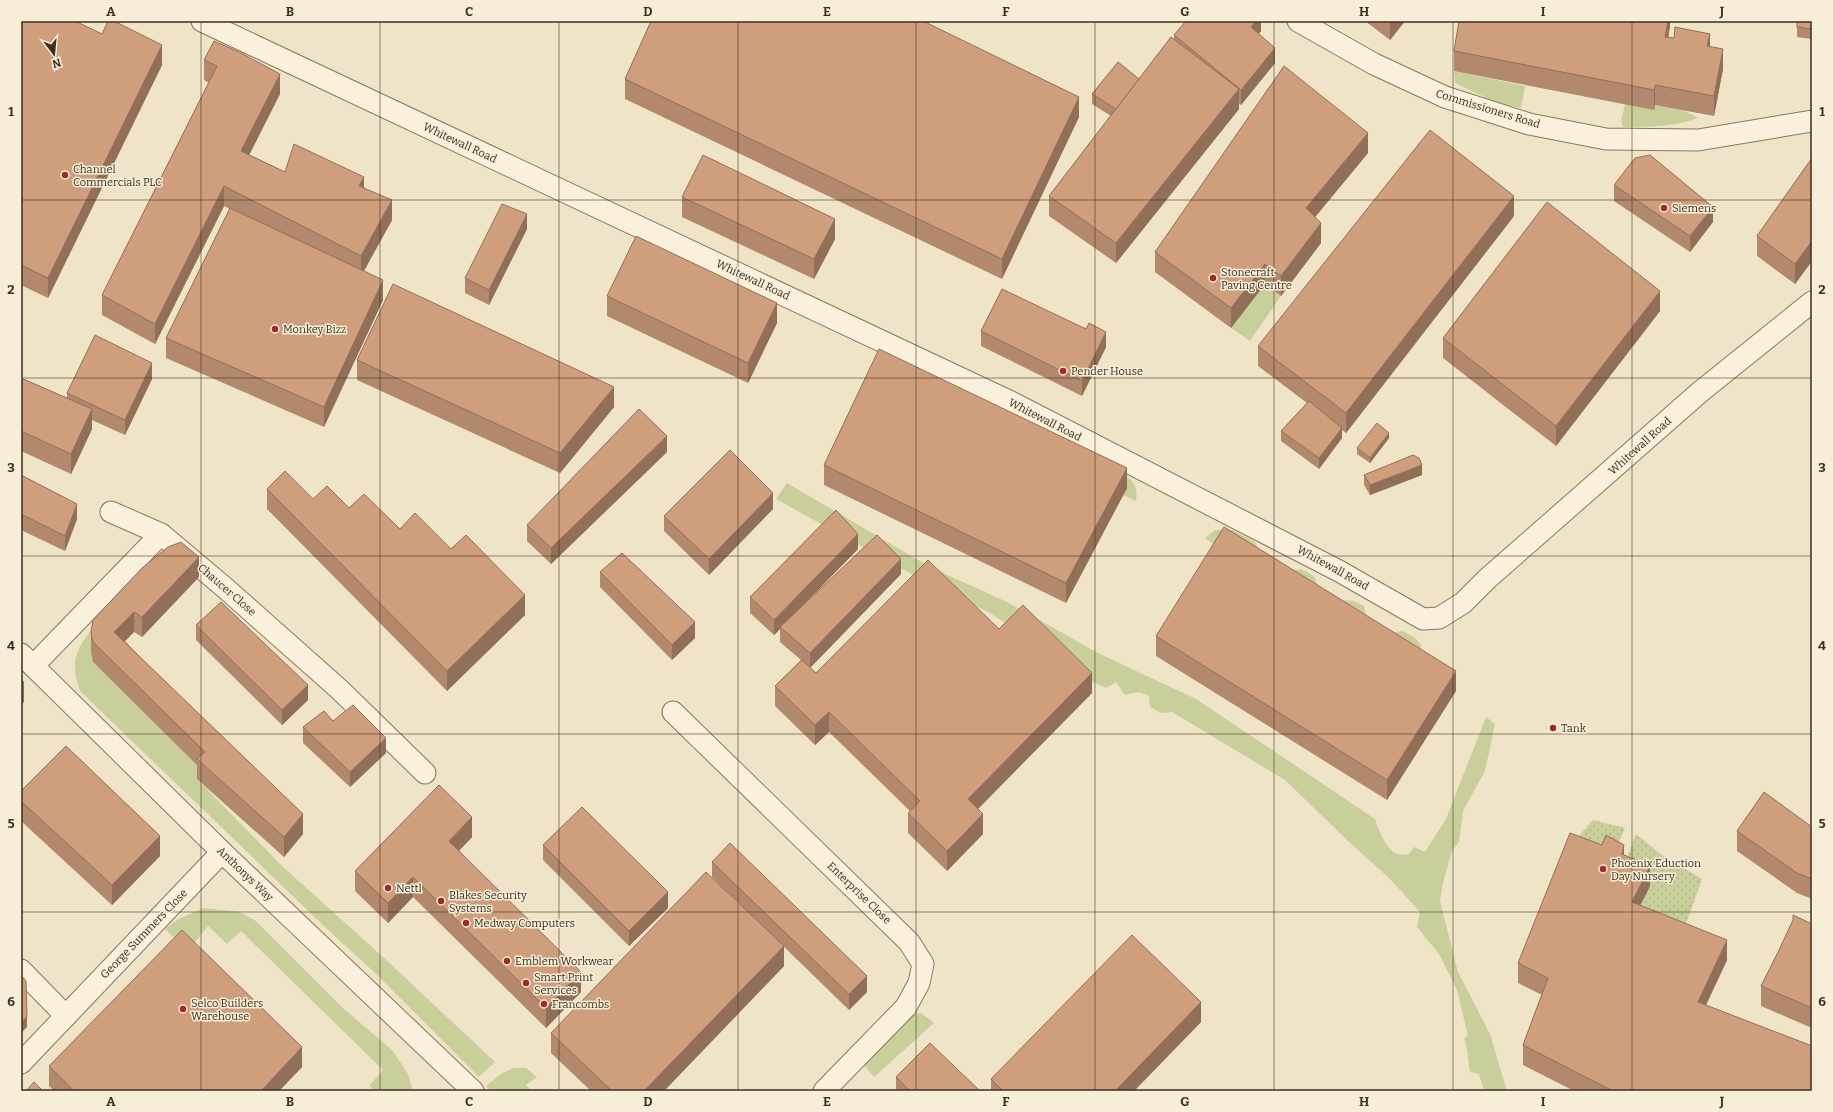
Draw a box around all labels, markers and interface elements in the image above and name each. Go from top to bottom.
text: A [106,4,116,19]
text: B [286,4,294,19]
text: C [465,4,473,19]
text: D [643,4,653,19]
text: E [823,4,831,19]
text: F [1002,4,1010,19]
text: G [1180,4,1190,19]
text: H [1359,4,1369,19]
text: I [1541,4,1546,19]
text: J [1719,4,1725,19]
north arrow [34,34,74,74]
text: N [50,56,62,71]
street label: Commissioners Road [1434,87,1542,131]
text: 1 [8,104,14,119]
text: 1 [1819,104,1825,119]
street label: Whitewall Road [421,120,499,166]
place label: Channel Commercials PLC [73,163,162,189]
marker: Channel Commercials PLC [60,170,70,180]
place label: Siemens [1672,202,1716,215]
marker: Siemens [1659,203,1669,213]
street label: Whitewall Road [714,257,792,303]
place label: Stonecraft Paving Centre [1221,266,1292,292]
marker: Stonecraft Paving Centre [1208,273,1218,283]
text: 2 [7,282,15,297]
text: 2 [1818,282,1826,297]
place label: Monkey Bizz [283,323,346,336]
marker: Monkey Bizz [270,324,280,334]
place label: Pender House [1071,365,1143,378]
marker: Pender House [1058,366,1068,376]
street label: Whitewall Road [1006,396,1084,444]
street label: Whitewall Road [1606,414,1674,478]
text: 3 [7,460,15,475]
text: 3 [1818,460,1826,475]
street label: Whitewall Road [1295,543,1372,593]
street label: Chaucer Close [195,561,259,619]
text: 4 [7,638,15,653]
text: 4 [1818,638,1826,653]
place label: Tank [1561,722,1587,735]
marker: Tank [1548,723,1558,733]
text: 5 [7,816,15,831]
text: 5 [1818,816,1826,831]
street label: Anthonys Way [214,844,276,904]
place label: Phoenix Eduction Day Nursery [1611,857,1701,883]
street label: Enterprise Close [824,859,894,927]
marker: Phoenix Eduction Day Nursery [1598,864,1608,874]
place label: Nettl [396,882,422,895]
marker: Nettl [383,883,393,893]
street label: George Summers Close [98,887,190,981]
place label: Blakes Security Systems [449,889,527,915]
marker: Blakes Security Systems [436,896,446,906]
place label: Medway Computers [474,917,575,930]
marker: Medway Computers [461,918,471,928]
place label: Emblem Workwear [515,955,614,968]
marker: Emblem Workwear [502,956,512,966]
place label: Smart Print Services [534,971,593,997]
marker: Smart Print Services [521,978,531,988]
text: 6 [7,994,15,1009]
text: 6 [1818,994,1826,1009]
place label: Selco Builders Warehouse [191,997,263,1023]
place label: Francombs [552,998,609,1011]
marker: Francombs [539,999,549,1009]
marker: Selco Builders Warehouse [178,1004,188,1014]
text: A [106,1094,116,1109]
text: B [286,1094,294,1109]
text: C [465,1094,473,1109]
text: D [643,1094,653,1109]
text: E [823,1094,831,1109]
text: F [1002,1094,1010,1109]
text: G [1180,1094,1190,1109]
text: H [1359,1094,1369,1109]
text: I [1541,1094,1546,1109]
text: J [1719,1094,1725,1109]

